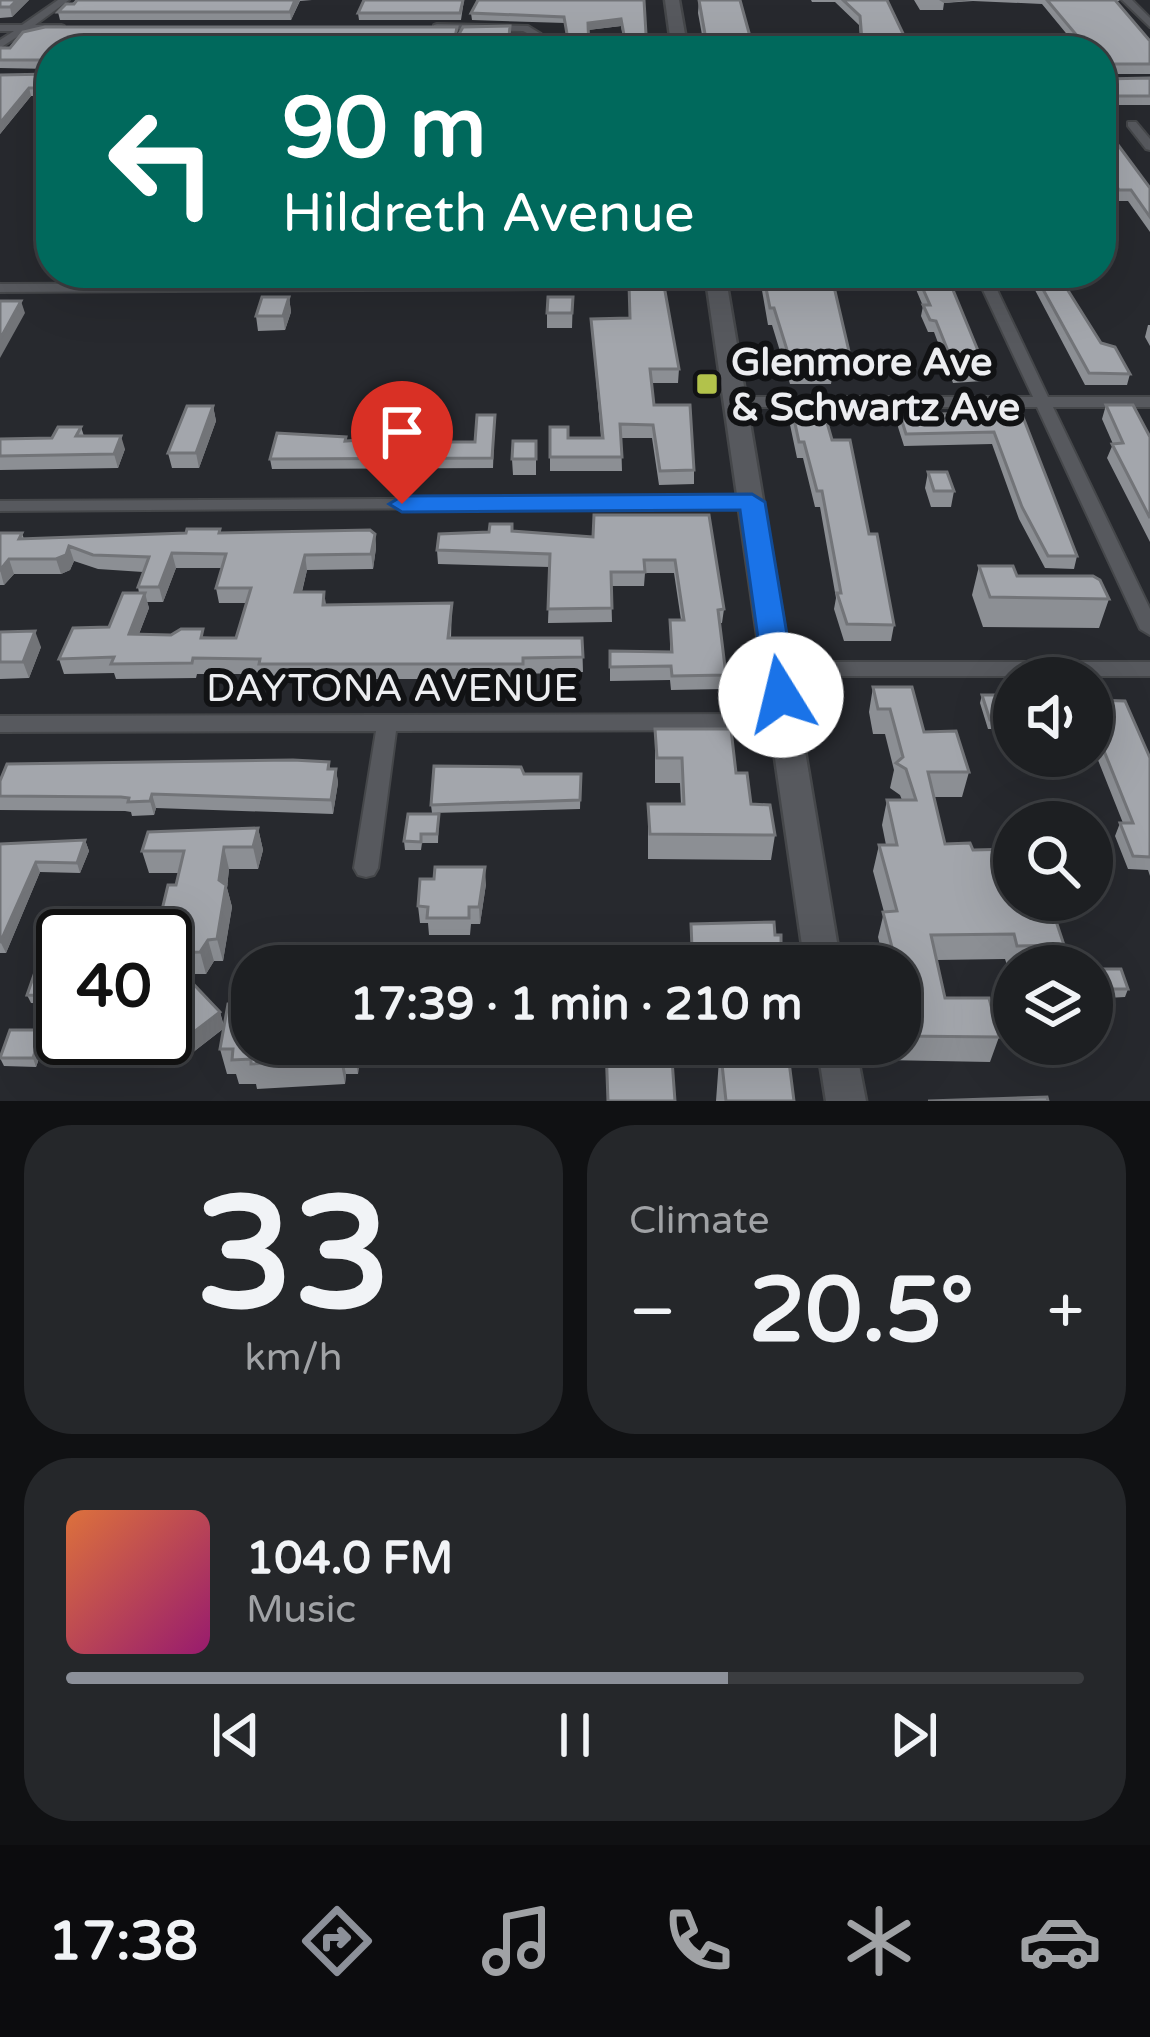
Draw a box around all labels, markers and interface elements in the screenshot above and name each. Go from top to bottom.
text: 90 m [282,79,486,180]
icon: left [84,84,240,240]
text: Hildreth Avenue [282,181,694,246]
place label: Glenmore Ave & Schwartz Ave [731,339,1020,431]
marker: Glenmore Ave & Schwartz Ave [694,371,720,397]
pin [351,381,453,504]
icon: arrive [369,399,435,465]
position arrow [718,632,844,758]
map controls [993,657,1113,1065]
button: sound [993,657,1113,777]
street label: DAYTONA AVENUE [206,665,578,712]
button: search [993,801,1113,921]
speed limit sign: 40 [36,909,192,1065]
button: layers [993,945,1113,1065]
text: 17:39 · 1 min · 210 m [350,978,802,1032]
text: 33 [196,1162,391,1350]
text: Climate [629,1197,769,1244]
text: 20.5° [749,1257,974,1366]
text: − [629,1272,676,1352]
text: + [1047,1272,1084,1352]
text: km/h [244,1334,343,1381]
text: 104.0 FM [246,1532,453,1586]
text: Music [246,1586,356,1633]
icon: previous [203,1702,269,1768]
icon: pause [542,1702,608,1768]
icon: next [881,1702,947,1768]
icon: directions [295,1899,379,1983]
icon: music [475,1899,559,1983]
icon: phone [656,1899,740,1983]
icon: climate [837,1899,921,1983]
icon: car [1018,1899,1102,1983]
text: 17:38 [48,1909,198,1974]

